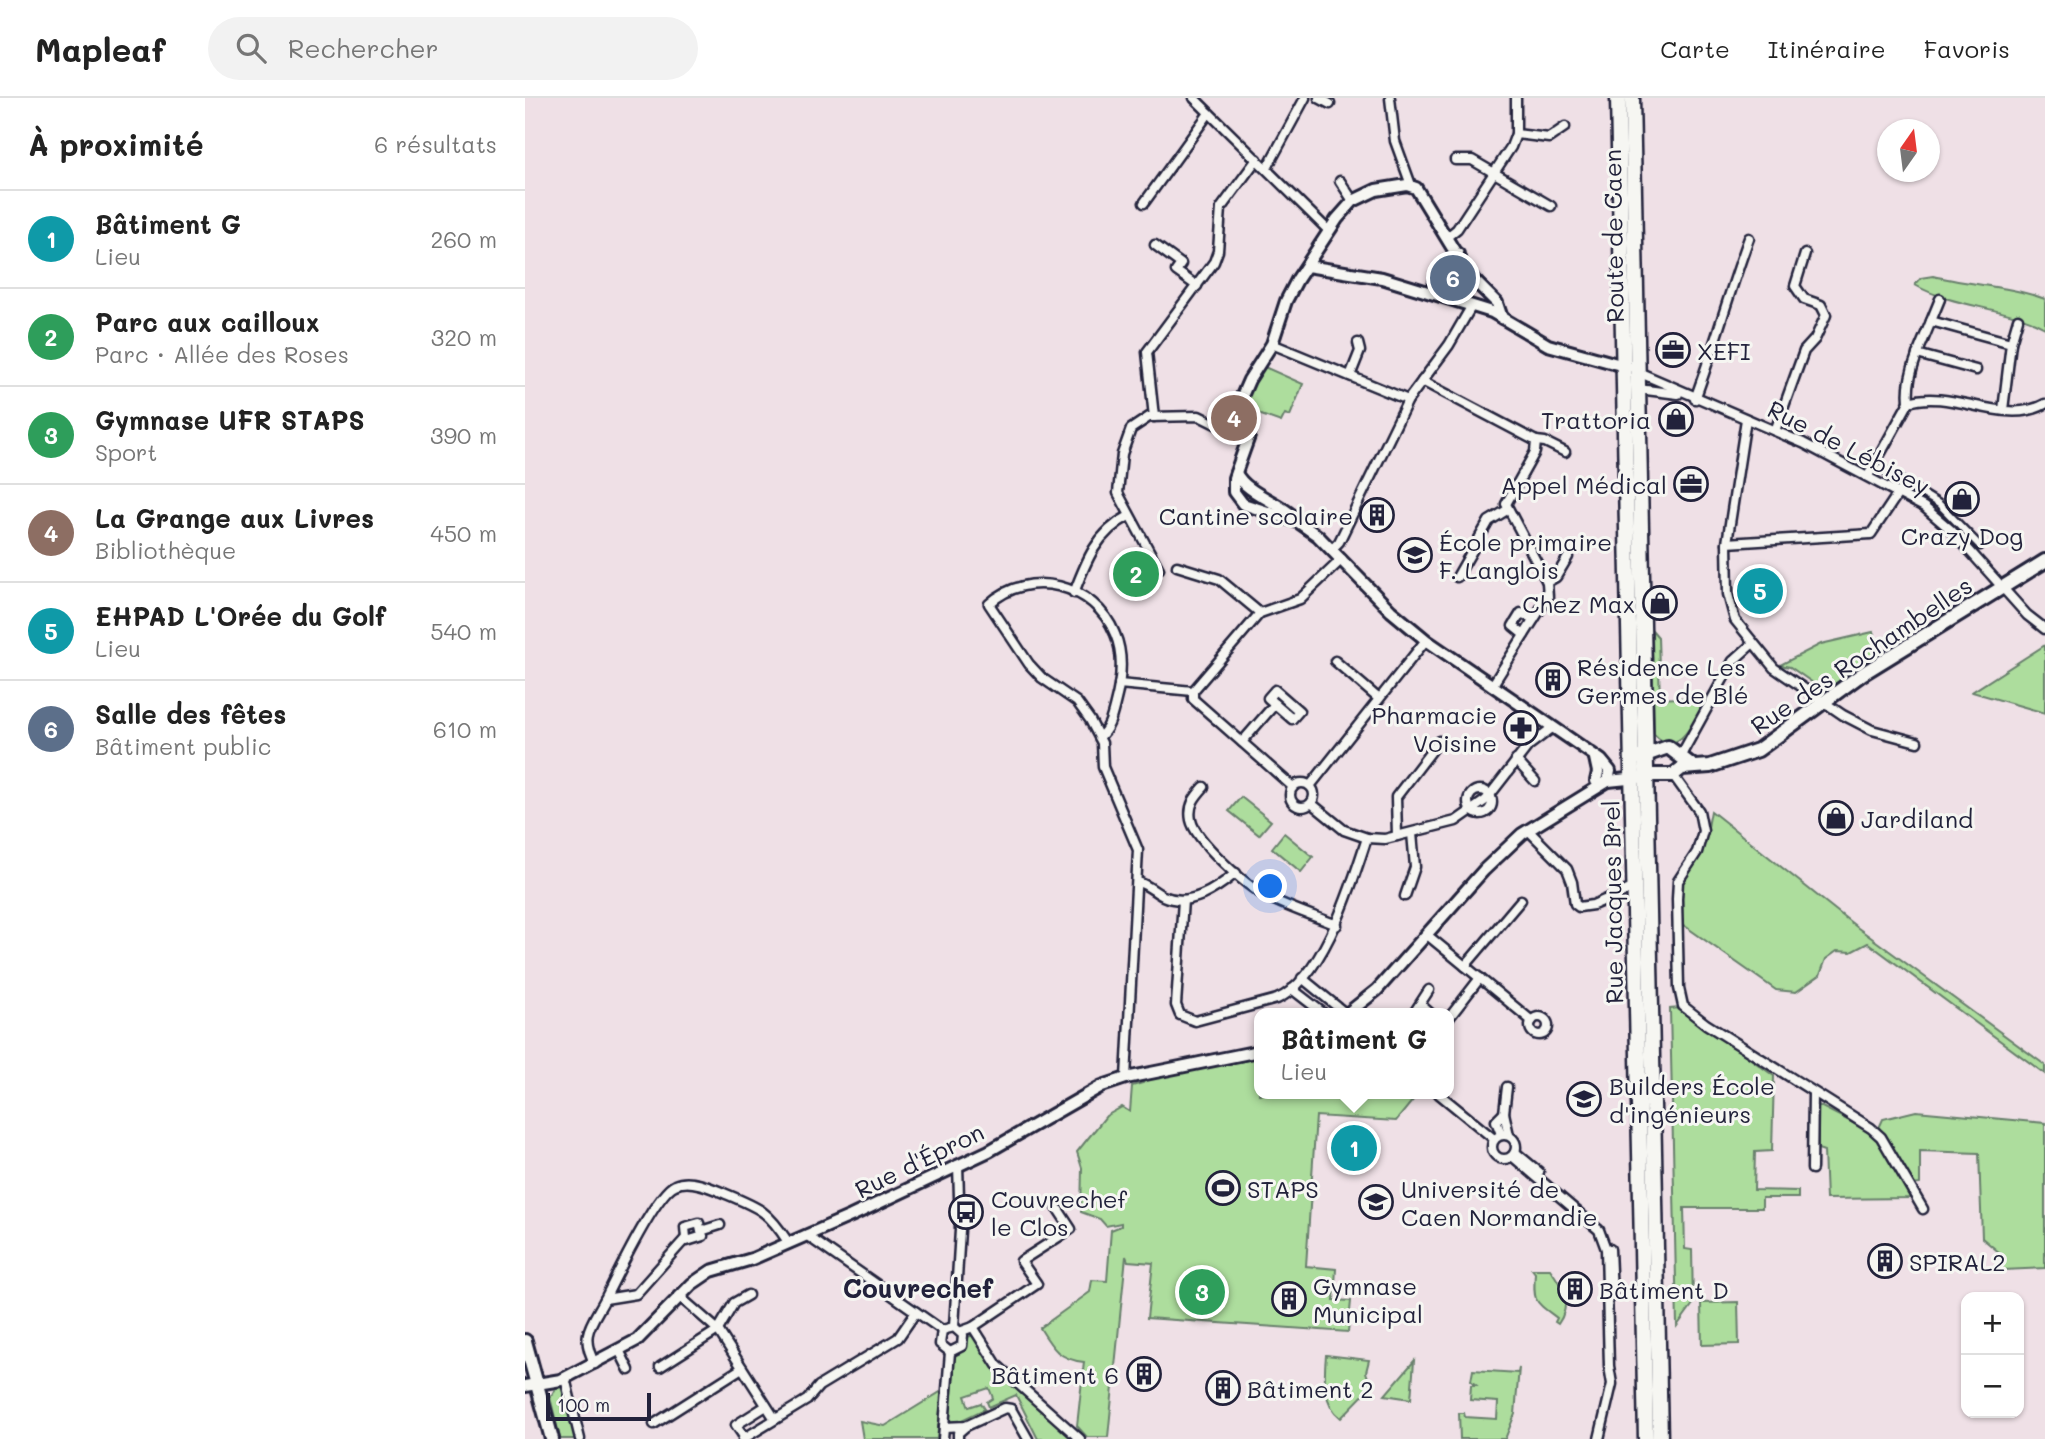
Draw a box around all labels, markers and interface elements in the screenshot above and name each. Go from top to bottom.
search box [208,17,698,80]
text: Mapleaf [35,27,166,70]
icon: search [232,29,270,67]
text: Rechercher [288,31,439,65]
text: Carte [1660,33,1730,64]
text: Itinéraire [1768,33,1886,64]
text: Favoris [1924,33,2010,64]
north arrow [1877,119,1940,182]
text: À proximité [28,124,204,164]
text: 6 résultats [374,129,497,159]
street label: Route de Caen [1596,149,1630,323]
text: Bâtiment G [95,207,241,241]
text: 1 [46,224,56,254]
text: 260 m [430,224,497,254]
text: Lieu [95,241,141,271]
pin: 6 [1430,252,1476,304]
text: Parc aux cailloux [95,305,320,339]
text: 2 [45,322,57,352]
text: 320 m [431,322,497,352]
office icon: XEFI [1654,331,1692,369]
place label: XEFI [1697,335,1751,366]
text: Parc · Allée des Roses [95,339,349,369]
pin: 4 [1211,392,1257,444]
street label: Rue de Lébisey [1763,393,1935,501]
shop icon: Trattoria [1657,400,1695,438]
text: Gymnase UFR STAPS [95,403,365,437]
place label: Trattoria [1541,404,1651,435]
text: 3 [44,420,58,450]
text: 390 m [430,420,497,450]
text: Sport [95,437,157,467]
office icon: Appel Médical [1672,465,1710,503]
place label: Appel Médical [1501,469,1667,500]
shop icon: Crazy Dog [1943,480,1981,518]
building icon: Cantine scolaire [1358,496,1396,534]
place label: Cantine scolaire [1159,500,1353,531]
text: La Grange aux Livres [95,501,374,535]
text: 4 [44,518,58,548]
text: 450 m [430,518,497,548]
place label: Crazy Dog [1901,520,2023,551]
place label: École primaire F. Langlois [1439,526,1612,585]
text: Bibliothèque [95,535,236,565]
school or university icon: École primaire F. Langlois [1396,536,1434,574]
pin: 2 [1113,548,1159,600]
pin: 5 [1737,565,1783,617]
street label: Rue des Rochambelles [1744,569,1978,741]
shop icon: Chez Max [1641,584,1679,622]
place label: Chez Max [1522,588,1635,619]
text: EHPAD L'Orée du Golf [95,599,386,633]
text: 5 [44,616,58,646]
text: 540 m [430,616,497,646]
text: Lieu [95,633,141,663]
place label: Résidence Les Germes de Blé [1577,651,1749,710]
building icon: Résidence Les Germes de Blé [1534,661,1572,699]
text: Salle des fêtes [95,697,286,731]
place label: Pharmacie Voisine [1371,699,1497,758]
pharmacy icon: Pharmacie Voisine [1502,709,1540,747]
text: 6 [44,714,58,744]
text: 610 m [433,714,497,744]
text: Bâtiment public [95,731,271,761]
shop icon: Jardiland [1817,799,1855,837]
street label: Rue Jacques Brel [1595,800,1629,1004]
place label: Jardiland [1861,803,1973,834]
your location [1253,869,1287,903]
popup [1254,1008,1454,1099]
text: Bâtiment G [1281,1022,1427,1056]
text: Lieu [1281,1056,1327,1086]
place label: Builders École d'ingénieurs [1609,1070,1775,1129]
school or university icon: Builders École d'ingénieurs [1565,1080,1603,1118]
street label: Rue d'Épron [849,1115,989,1205]
pin: 1 [1331,1122,1377,1174]
sports icon: STAPS [1204,1169,1242,1207]
place label: STAPS [1247,1173,1319,1204]
place label: Université de Caen Normandie [1401,1173,1598,1232]
place label: Couvrechef le Clos [991,1183,1128,1242]
school or university icon: Université de Caen Normandie [1357,1183,1395,1221]
bus stop icon: Couvrechef le Clos [947,1193,985,1231]
building icon: SPIRAL2 [1866,1242,1904,1280]
place label: SPIRAL2 [1909,1246,2006,1277]
pin: 3 [1179,1266,1225,1318]
place label: Gymnase Municipal [1313,1270,1423,1329]
building icon: Bâtiment D [1556,1270,1594,1308]
district label: Couvrechef [843,1271,994,1305]
place label: Bâtiment D [1599,1274,1729,1305]
building icon: Gymnase Municipal [1270,1280,1308,1318]
map controls [1961,1292,2024,1418]
button: + [1961,1292,2024,1355]
building icon: Bâtiment 6 [1125,1355,1163,1393]
button: − [1961,1355,2024,1418]
place label: Bâtiment 6 [991,1359,1119,1390]
building icon: Bâtiment 2 [1204,1369,1242,1407]
place label: Bâtiment 2 [1247,1373,1374,1404]
scale bar [546,1390,651,1422]
text: 100 m [557,1392,610,1417]

